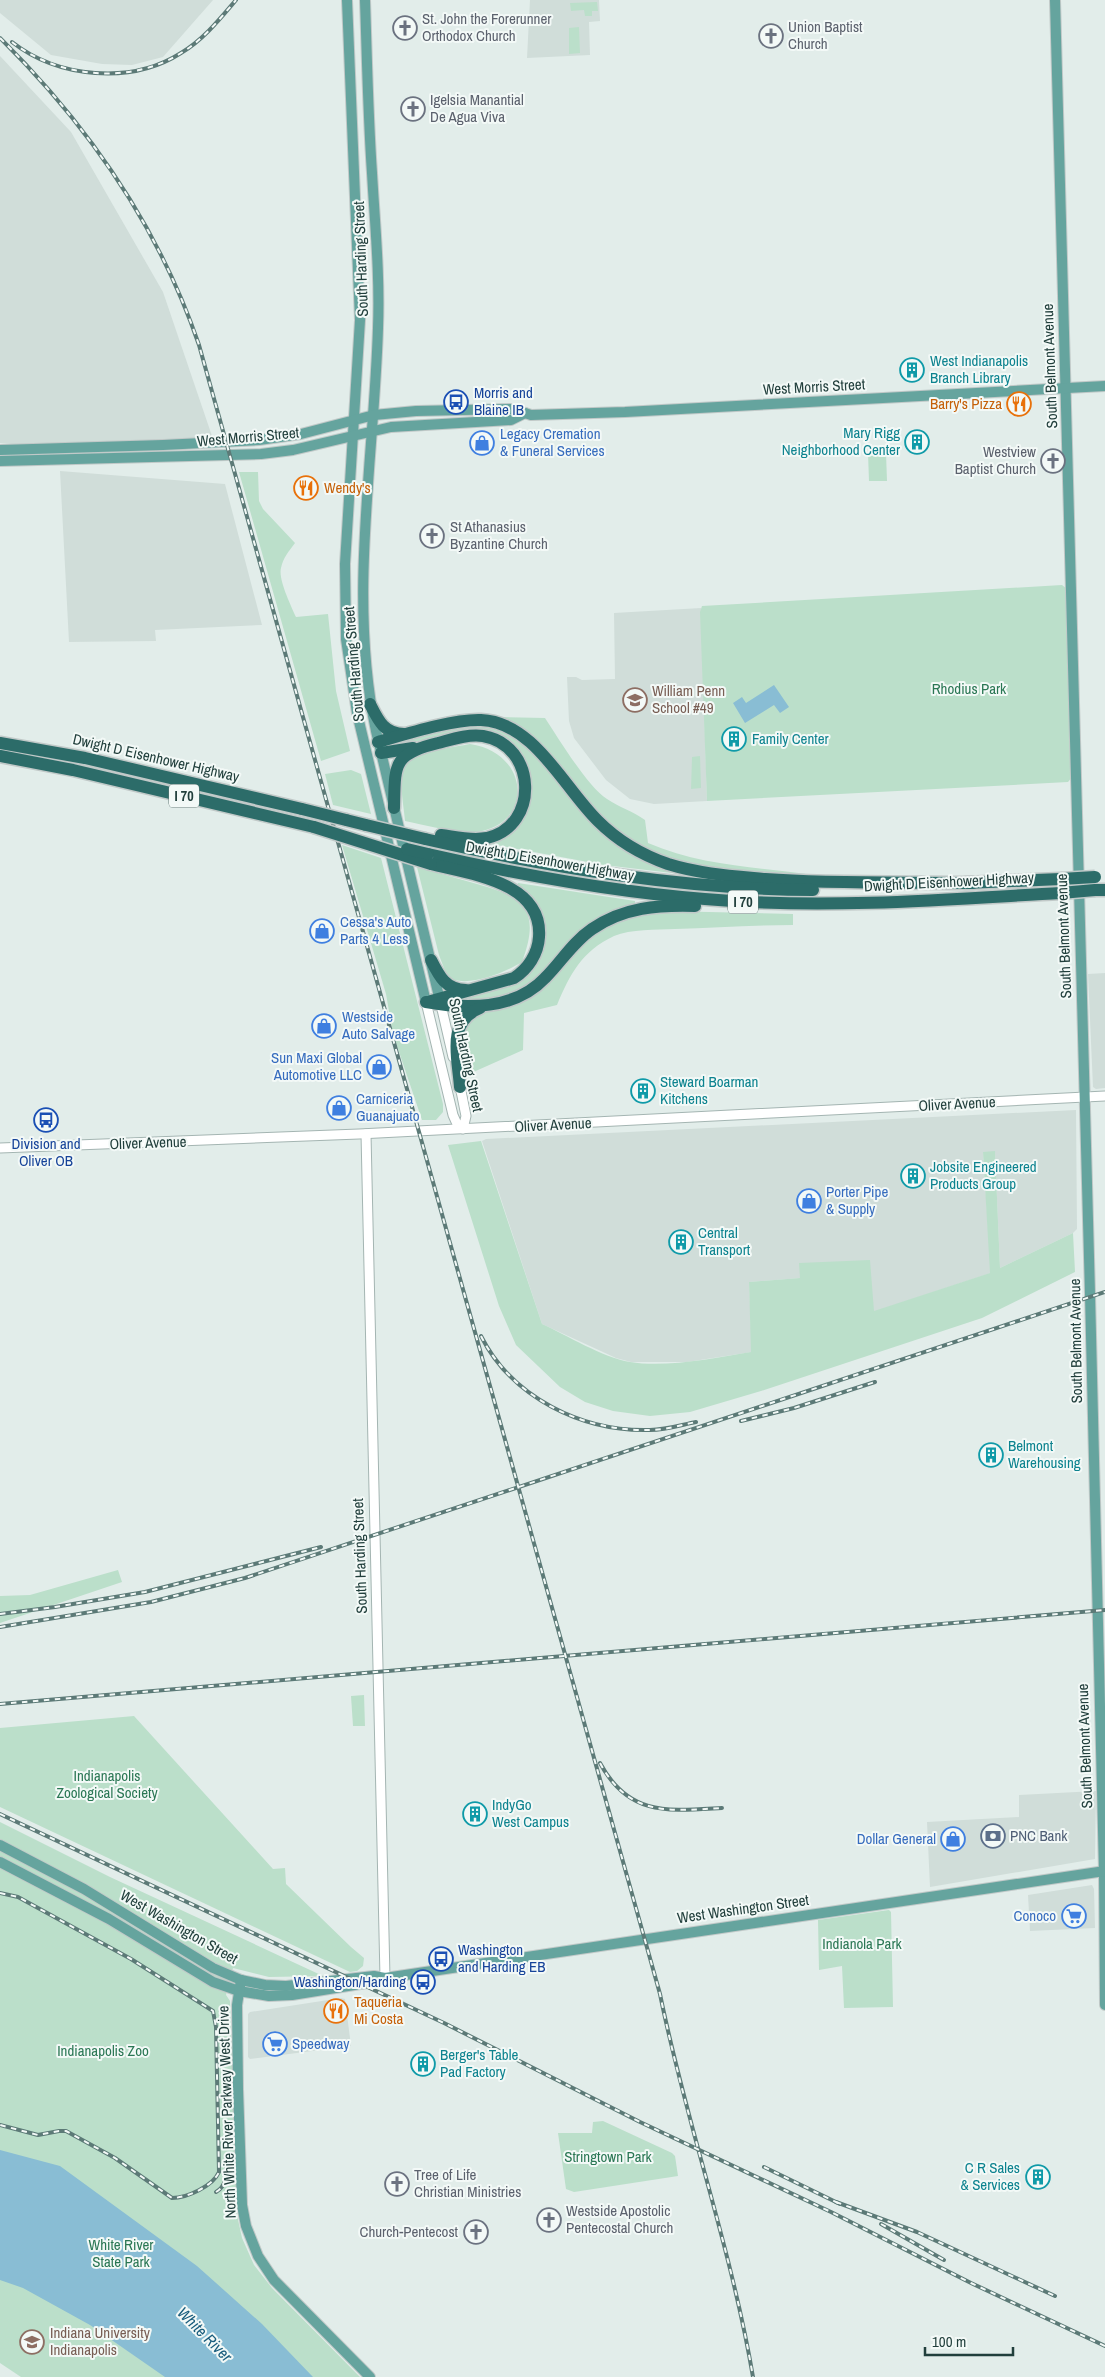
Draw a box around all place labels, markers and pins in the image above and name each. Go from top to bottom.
place label: St. John the Forerunner Orthodox Church [422,8,551,46]
church icon: St. John the Forerunner Orthodox Church [392,15,418,41]
place label: Union Baptist Church [788,16,863,54]
church icon: Union Baptist Church [758,23,784,49]
place label: Igelsia Manantial De Agua Viva [430,89,524,127]
church icon: Igelsia Manantial De Agua Viva [400,96,426,122]
place label: West Indianapolis Branch Library [930,350,1028,388]
building icon: West Indianapolis Branch Library [899,357,925,383]
place label: Morris and Blaine IB [474,382,533,420]
bus stop icon: Morris and Blaine IB [443,389,469,415]
restaurant icon: Barry's Pizza [1006,391,1032,417]
place label: Barry's Pizza [930,393,1002,414]
place label: Mary Rigg Neighborhood Center [782,422,900,460]
place label: Legacy Cremation & Funeral Services [500,423,605,461]
building icon: Mary Rigg Neighborhood Center [904,429,930,455]
shop icon: Legacy Cremation & Funeral Services [469,430,495,456]
place label: Westview Baptist Church [955,441,1036,479]
church icon: Westview Baptist Church [1040,448,1066,474]
restaurant icon: Wendy's [293,475,319,501]
place label: Wendy's [324,477,371,498]
place label: St Athanasius Byzantine Church [450,516,548,554]
church icon: St Athanasius Byzantine Church [419,523,445,549]
place label: William Penn School #49 [652,680,725,718]
school or university icon: William Penn School #49 [622,687,648,713]
building icon: Family Center [721,726,747,752]
place label: Family Center [752,728,829,749]
place label: Cessa's Auto Parts 4 Less [340,911,412,949]
shop icon: Cessa's Auto Parts 4 Less [309,918,335,944]
place label: Westside Auto Salvage [341,1006,415,1044]
shop icon: Westside Auto Salvage [311,1013,337,1039]
place label: Sun Maxi Global Automotive LLC [271,1047,362,1085]
shop icon: Sun Maxi Global Automotive LLC [366,1054,392,1080]
place label: Steward Boarman Kitchens [660,1071,758,1109]
building icon: Steward Boarman Kitchens [630,1078,656,1104]
place label: Carniceria Guanajuato [356,1088,420,1126]
shop icon: Carniceria Guanajuato [326,1095,352,1121]
bus stop icon: Division and Oliver OB [33,1107,59,1133]
place label: Division and Oliver OB [11,1133,81,1171]
place label: Jobsite Engineered Products Group [930,1156,1037,1194]
building icon: Jobsite Engineered Products Group [900,1163,926,1189]
place label: Porter Pipe & Supply [826,1181,888,1219]
shop icon: Porter Pipe & Supply [796,1188,822,1214]
place label: Central Transport [698,1222,751,1260]
building icon: Central Transport [668,1229,694,1255]
place label: Belmont Warehousing [1008,1435,1081,1473]
building icon: Belmont Warehousing [978,1442,1004,1468]
place label: IndyGo West Campus [492,1794,569,1832]
building icon: IndyGo West Campus [462,1801,488,1827]
bank icon: PNC Bank [980,1823,1006,1849]
place label: PNC Bank [1010,1825,1068,1846]
shop icon: Dollar General [940,1826,966,1852]
place label: Dollar General [857,1828,936,1849]
supermarket icon: Conoco [1061,1903,1087,1929]
place label: Conoco [1014,1905,1056,1926]
place label: Washington and Harding EB [458,1939,546,1977]
bus stop icon: Washington and Harding EB [428,1946,454,1972]
bus stop icon: Washington/Harding [410,1969,436,1995]
place label: Washington/Harding [294,1971,406,1992]
place label: Taqueria Mi Costa [354,1991,403,2029]
restaurant icon: Taqueria Mi Costa [323,1998,349,2024]
supermarket icon: Speedway [262,2031,288,2057]
place label: Speedway [292,2033,350,2054]
place label: Berger's Table Pad Factory [440,2044,518,2082]
building icon: Berger's Table Pad Factory [410,2051,436,2077]
place label: C R Sales & Services [961,2157,1020,2195]
place label: Tree of Life Christian Ministries [414,2164,521,2202]
building icon: C R Sales & Services [1025,2164,1051,2190]
church icon: Tree of Life Christian Ministries [384,2171,410,2197]
place label: Westside Apostolic Pentecostal Church [566,2200,673,2238]
church icon: Westside Apostolic Pentecostal Church [536,2207,562,2233]
church icon: Church-Pentecost [463,2219,489,2245]
place label: Church-Pentecost [360,2221,459,2242]
place label: Indiana University Indianapolis [50,2322,151,2360]
school or university icon: Indiana University Indianapolis [19,2329,45,2355]

